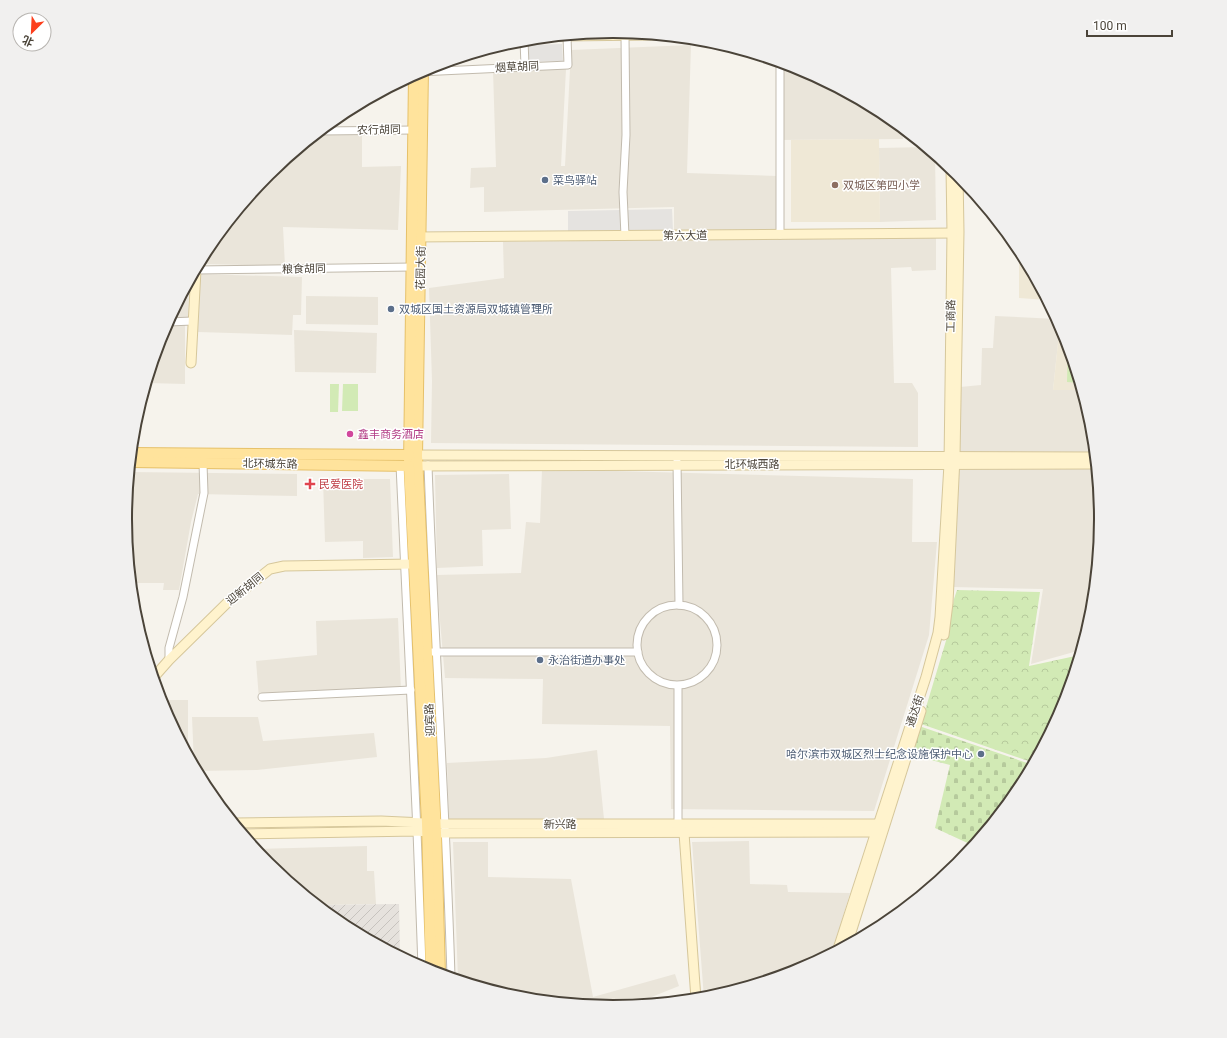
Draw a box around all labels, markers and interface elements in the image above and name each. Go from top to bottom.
north arrow [12,12,52,52]
scale bar [1087,12,1172,38]
text: 100 m [1093,19,1127,33]
text: 北 [20,33,36,49]
street label: 烟草胡同 [495,59,539,75]
street label: 农行胡同 [357,123,401,137]
place label: 菜鸟驿站 [553,174,597,187]
marker: 菜鸟驿站 [540,175,550,185]
place label: 双城区第四小学 [843,179,920,192]
marker: 双城区第四小学 [830,180,840,190]
street label: 第六大道 [663,229,707,242]
street label: 花园大街 [414,246,428,290]
street label: 粮食胡同 [282,262,326,276]
street label: 工商路 [944,299,958,333]
place label: 双城区国土资源局双城镇管理所 [399,303,553,316]
marker: 双城区国土资源局双城镇管理所 [386,304,396,314]
place label: 鑫丰商务酒店 [358,428,424,441]
marker: 鑫丰商务酒店 [345,429,355,439]
street label: 北环城东路 [242,457,298,471]
street label: 北环城西路 [725,458,780,471]
marker: 民爱医院 [304,478,316,490]
place label: 民爱医院 [319,478,363,491]
street label: 迎新胡同 [224,570,266,608]
place label: 永治街道办事处 [548,654,625,667]
marker: 永治街道办事处 [535,655,545,665]
street label: 通达街 [904,693,926,729]
street label: 迎宾路 [423,703,437,737]
place label: 哈尔滨市双城区烈士纪念设施保护中心 [786,748,973,761]
marker: 哈尔滨市双城区烈士纪念设施保护中心 [976,749,986,759]
street label: 新兴路 [544,818,577,831]

